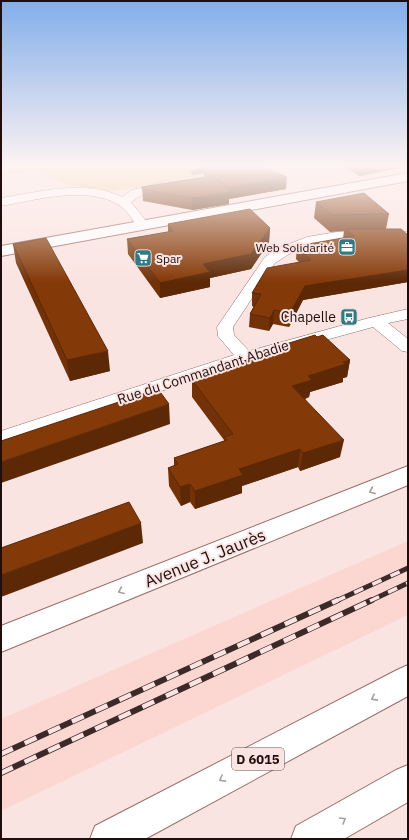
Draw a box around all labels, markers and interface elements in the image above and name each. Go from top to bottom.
office icon: Web Solidarité [337,237,357,257]
place label: Web Solidarité [256,240,334,255]
supermarket icon: Spar [133,248,153,268]
place label: Spar [156,251,181,266]
bus stop icon: Chapelle [339,307,359,327]
place label: Chapelle [281,308,336,326]
street label: Rue du Commandant Abadie [115,336,291,408]
one-way arrow [369,486,377,494]
street label: Avenue J. Jaurès [141,524,269,592]
one-way arrow [118,586,126,594]
one-way arrow [370,693,378,701]
road number: D 6015 [232,748,284,770]
one-way arrow [218,774,226,781]
one-way arrow [339,817,346,824]

